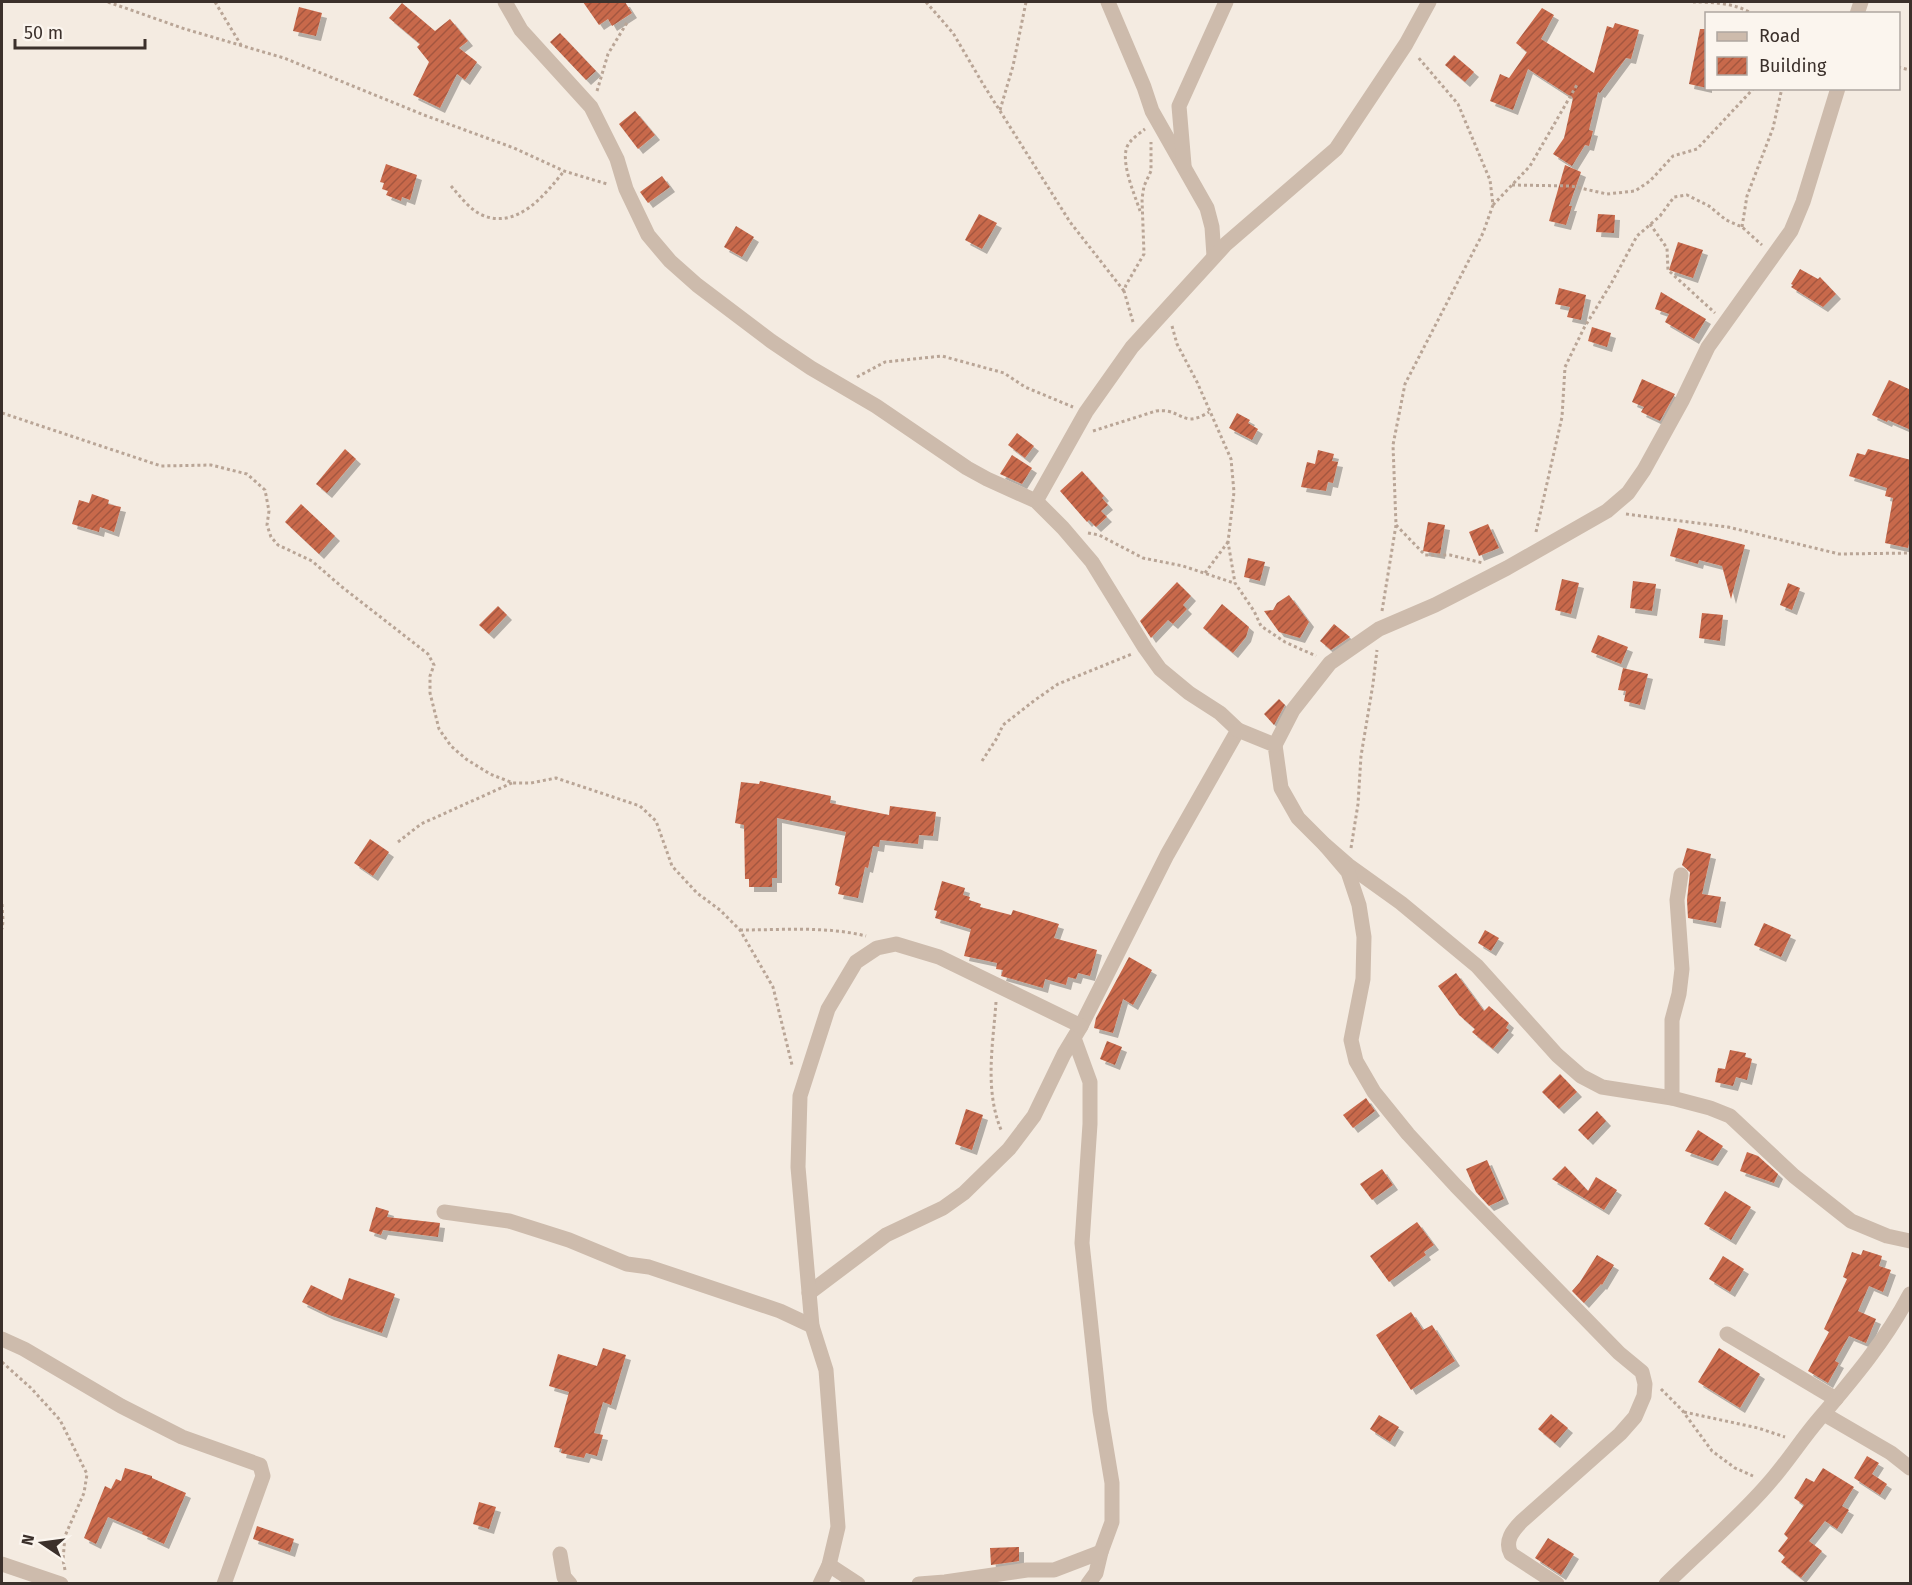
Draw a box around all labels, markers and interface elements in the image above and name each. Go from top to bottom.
scale bar [15,12,146,50]
legend [1705,12,1900,90]
text: 50 m [24,22,63,44]
text: Road [1759,25,1801,47]
text: Building [1759,55,1827,77]
north arrow [12,1513,72,1573]
text: N [17,1532,38,1547]

